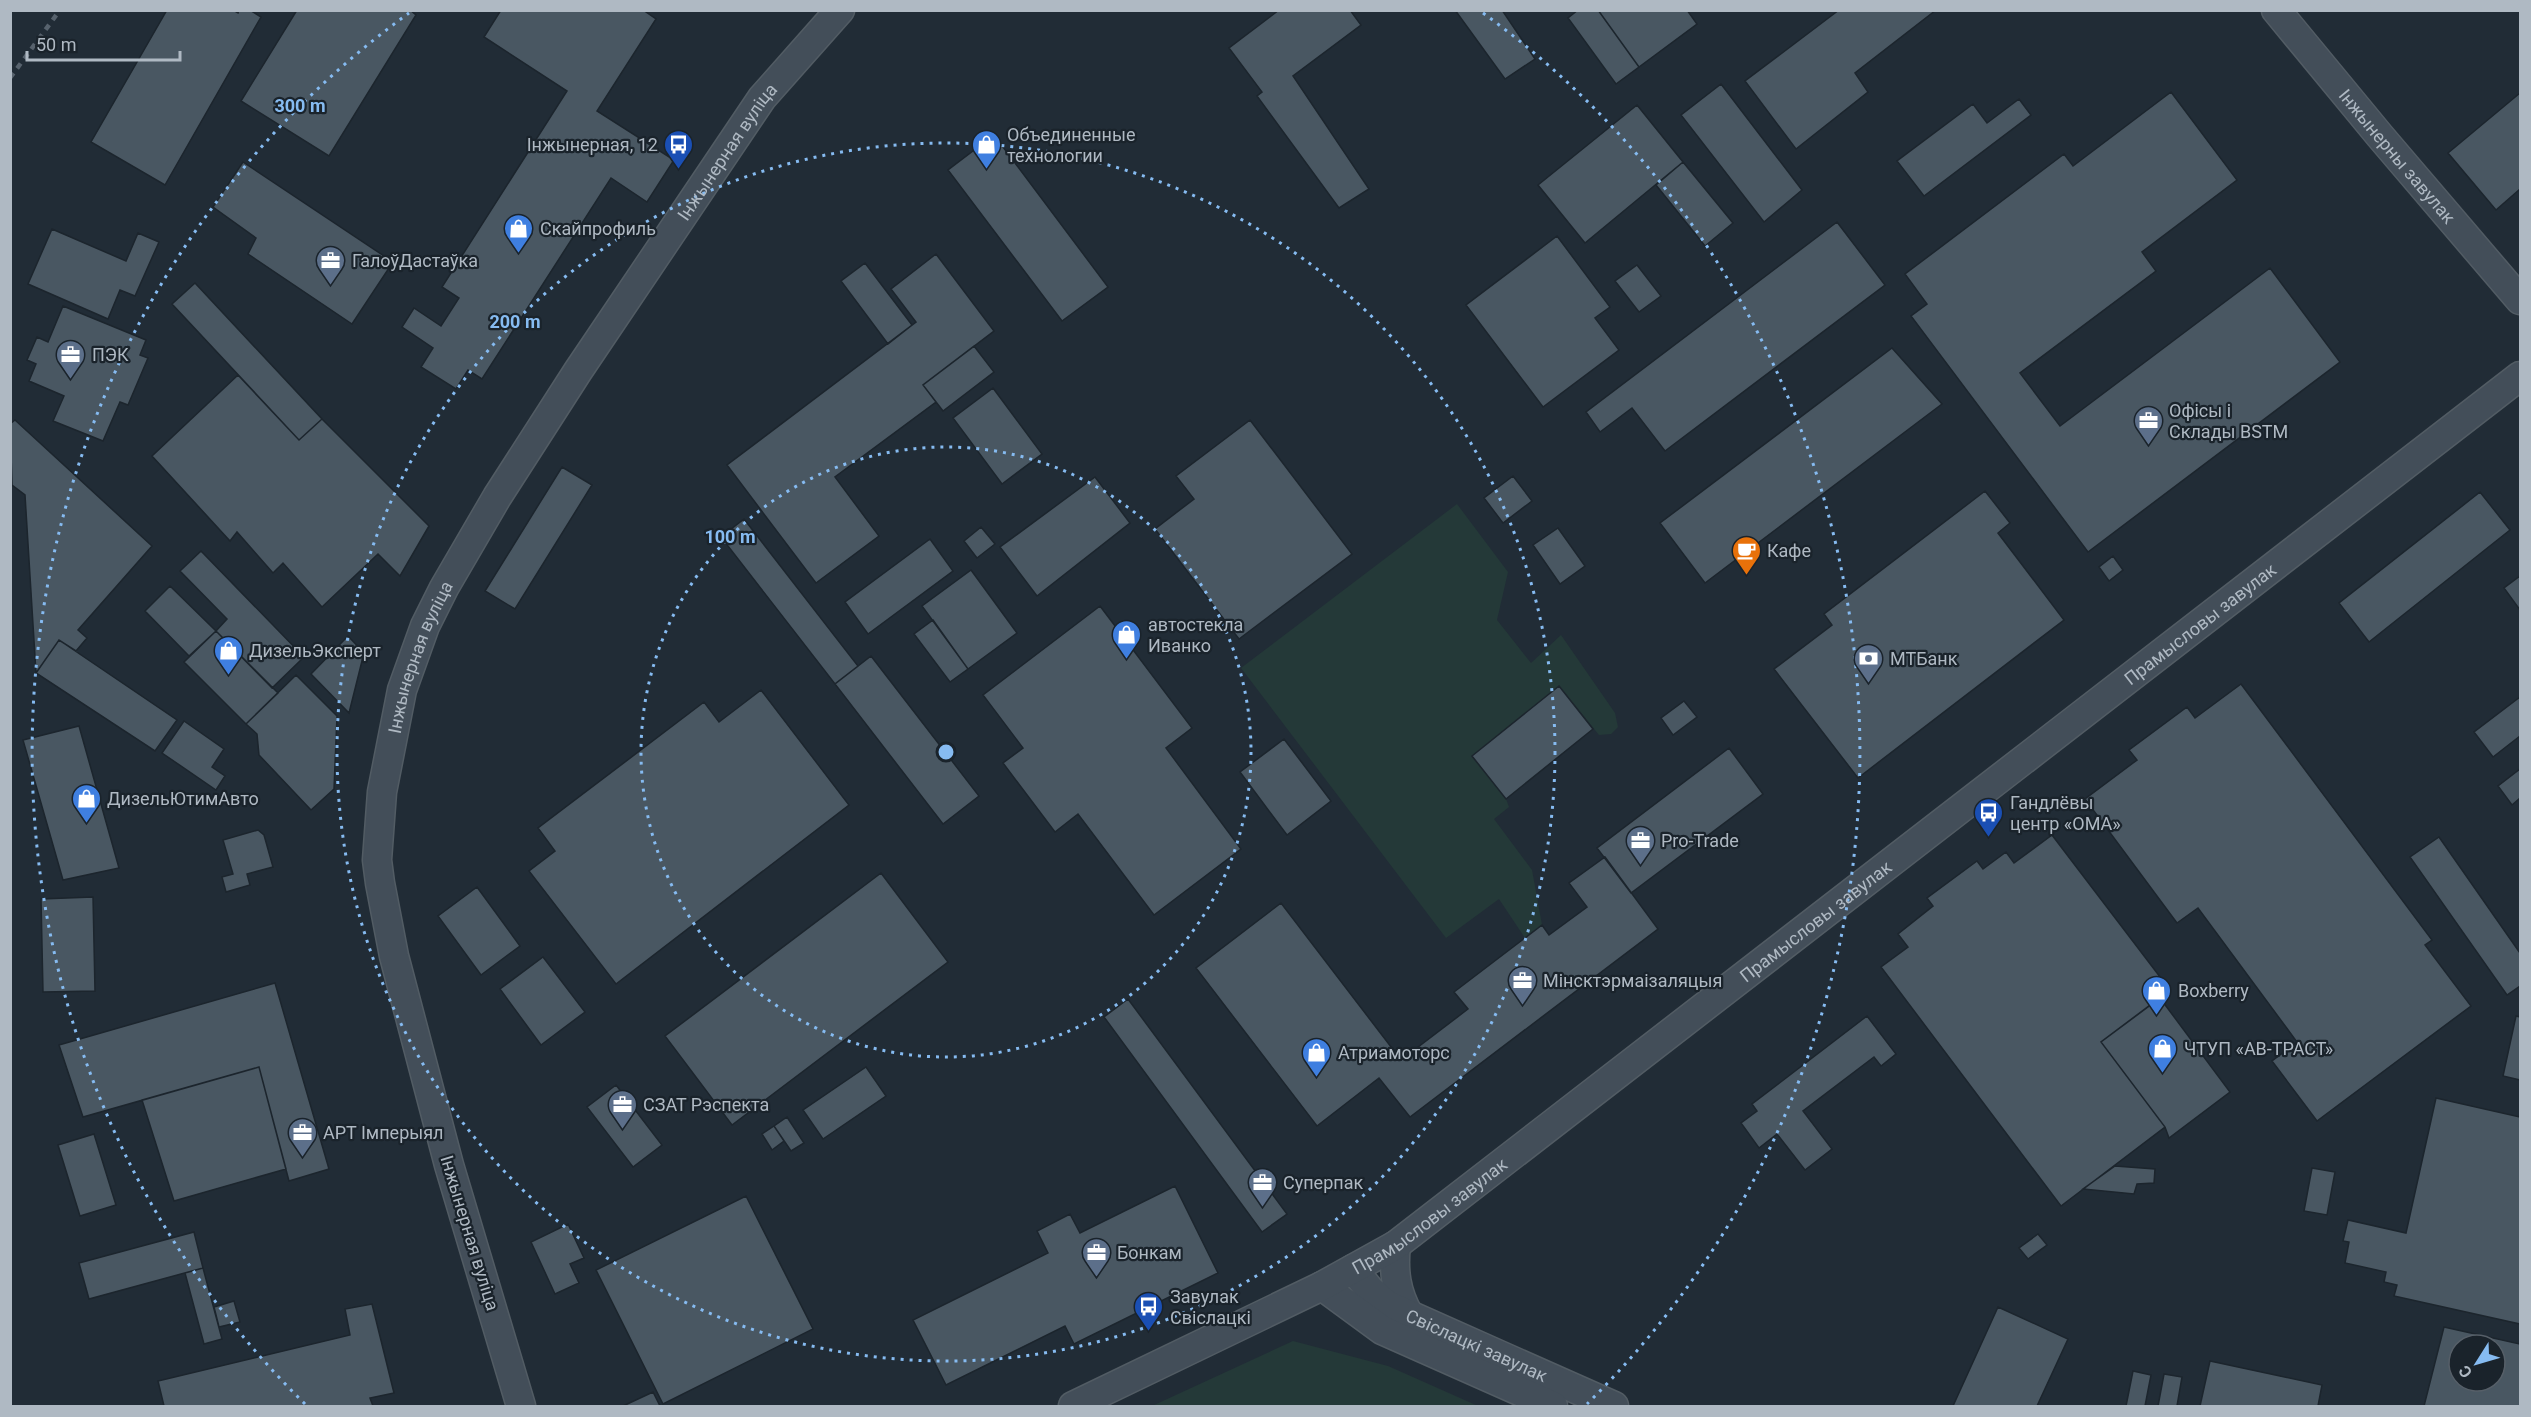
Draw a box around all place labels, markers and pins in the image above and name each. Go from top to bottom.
place label: Объединенные технологии [1007,124,1136,166]
bus stop icon: Інжынерная, 12 [663,128,695,170]
shop icon: Объединенные технологии [970,128,1002,170]
place label: Інжынерная, 12 [527,134,658,155]
shop icon: Скайпрофиль [503,212,535,254]
place label: Скайпрофиль [540,218,656,239]
office icon: ГалоўДастаўка [315,244,347,286]
place label: ГалоўДастаўка [352,250,478,271]
office icon: ПЭК [55,338,87,380]
place label: ПЭК [92,344,129,365]
place label: Офісы і Склады BSTM [2169,400,2288,442]
office icon: Офісы і Склады BSTM [2132,404,2164,446]
cafe icon: Кафе [1730,534,1762,576]
place label: Кафе [1767,540,1811,561]
place label: автостекла Иванко [1148,614,1243,656]
shop icon: автостекла Иванко [1111,618,1143,660]
shop icon: ДизельЭксперт [212,634,244,676]
place label: ДизельЭксперт [249,640,381,661]
bank icon: МТБанк [1853,642,1885,684]
place label: МТБанк [1890,648,1958,669]
centre of rings [936,742,956,762]
shop icon: ДизельЮтимАвто [70,782,102,824]
place label: ДизельЮтимАвто [107,788,259,809]
place label: Гандлёвы центр «ОМА» [2010,792,2121,834]
bus stop icon: Гандлёвы центр «ОМА» [1973,796,2005,838]
office icon: Pro-Trade [1624,824,1656,866]
place label: Pro-Trade [1661,830,1739,851]
office icon: Мінсктэрмаізаляцыя [1506,964,1538,1006]
place label: Мінсктэрмаізаляцыя [1543,970,1722,991]
shop icon: Boxberry [2141,974,2173,1016]
place label: Boxberry [2178,980,2249,1001]
shop icon: ЧТУП «АВ-ТРАСТ» [2147,1032,2179,1074]
shop icon: Атриамоторс [1301,1036,1333,1078]
place label: ЧТУП «АВ-ТРАСТ» [2184,1038,2333,1059]
place label: Атриамоторс [1338,1042,1450,1063]
office icon: СЗАТ Рэспекта [606,1088,638,1130]
place label: СЗАТ Рэспекта [643,1094,769,1115]
office icon: АРТ Імперыял [286,1116,318,1158]
place label: АРТ Імперыял [323,1122,444,1143]
office icon: Суперпак [1246,1166,1278,1208]
place label: Суперпак [1283,1172,1363,1193]
office icon: Бонкам [1080,1236,1112,1278]
place label: Бонкам [1117,1242,1182,1263]
place label: Завулак Свіслацкі [1170,1286,1251,1328]
bus stop icon: Завулак Свіслацкі [1133,1290,1165,1332]

